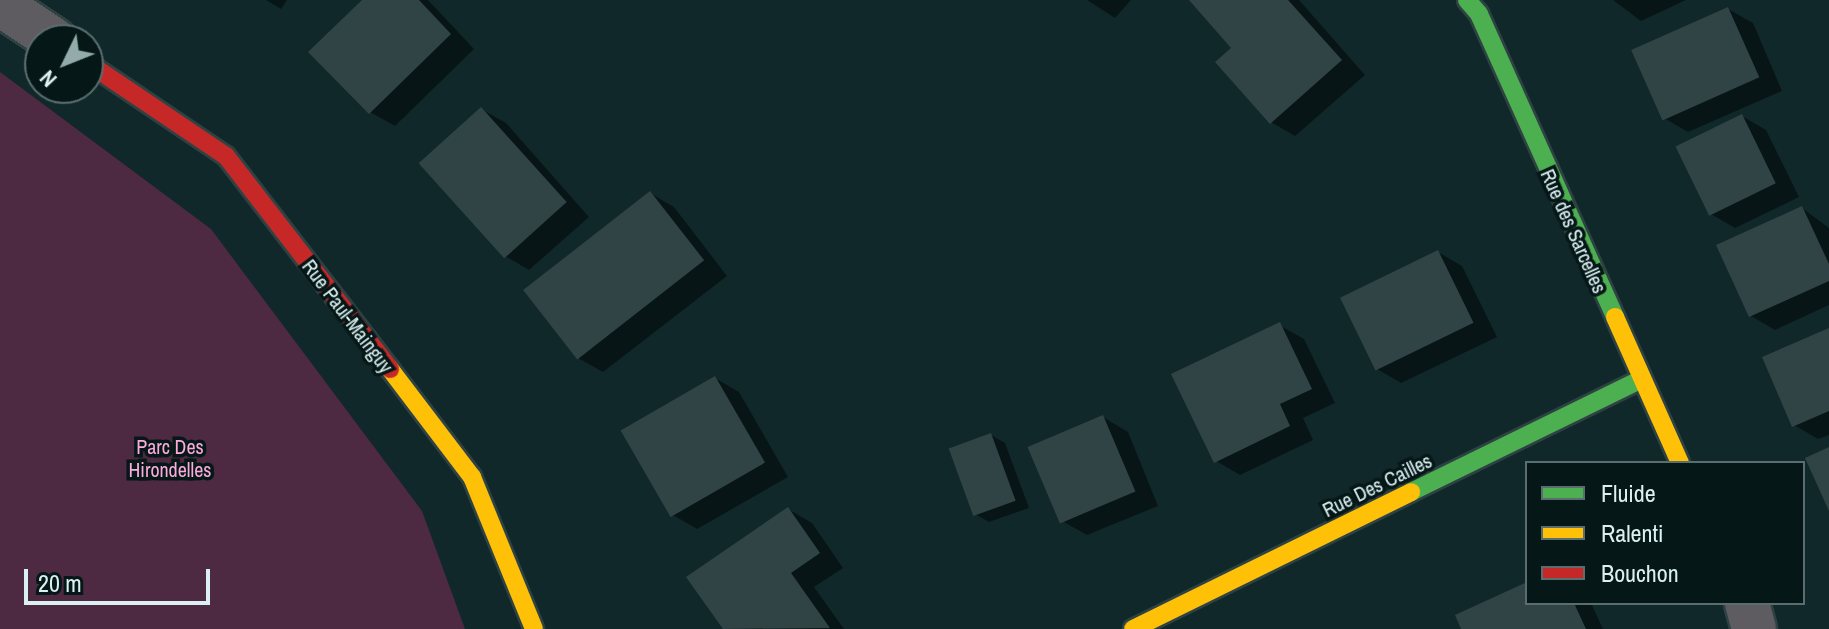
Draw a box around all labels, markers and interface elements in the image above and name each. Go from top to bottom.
north arrow [24,24,104,104]
text: N [32,64,63,94]
street label: Rue des Sarcelles [1536,165,1612,297]
street label: Rue Paul-Mainguy [298,255,398,377]
park label: Parc Des Hirondelles [129,435,211,482]
street label: Rue Des Cailles [1318,448,1436,522]
legend [1525,461,1805,605]
text: Fluide [1601,477,1656,509]
text: Ralenti [1601,517,1663,549]
scale bar [28,553,214,603]
text: Bouchon [1601,557,1679,589]
text: 20 m [38,567,82,599]

